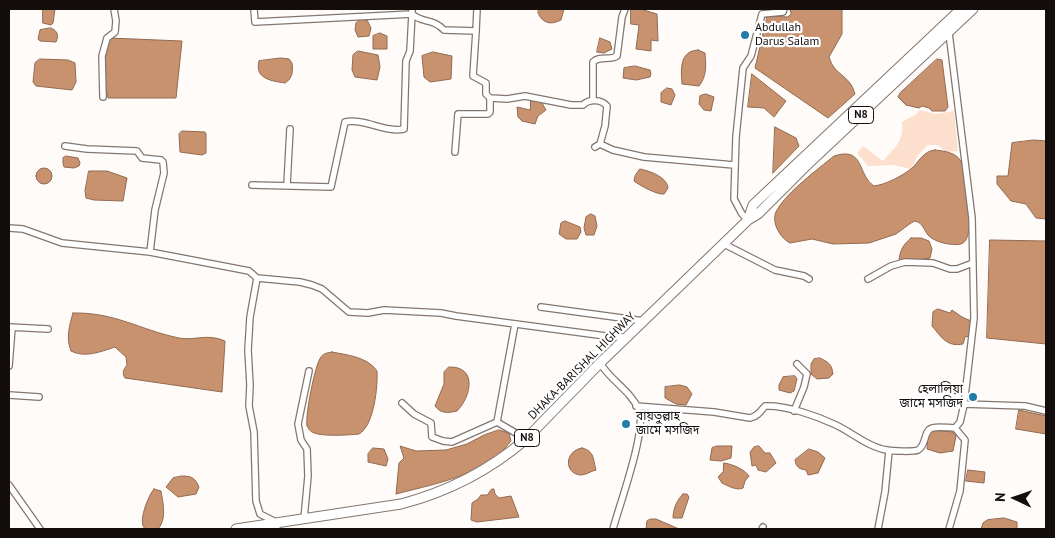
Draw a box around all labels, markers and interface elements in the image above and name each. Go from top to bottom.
place label: Abdullah Darus Salam [755,21,819,49]
marker: Abdullah Darus Salam [739,29,751,41]
road number: N8 [848,106,874,124]
street label: DHAKA-BARISHAL HIGHWAY [525,309,639,423]
place label: হেলালিয়া জামে মসজিদ [900,383,963,411]
marker: হেলালিয়া জামে মসজিদ [967,391,979,403]
place label: বায়তুল্লাহ জামে মসজিদ [636,410,699,438]
marker: বায়তুল্লাহ জামে মসজিদ [620,418,632,430]
road number: N8 [514,429,540,446]
north arrow [990,473,1040,523]
text: N [991,492,1009,502]

